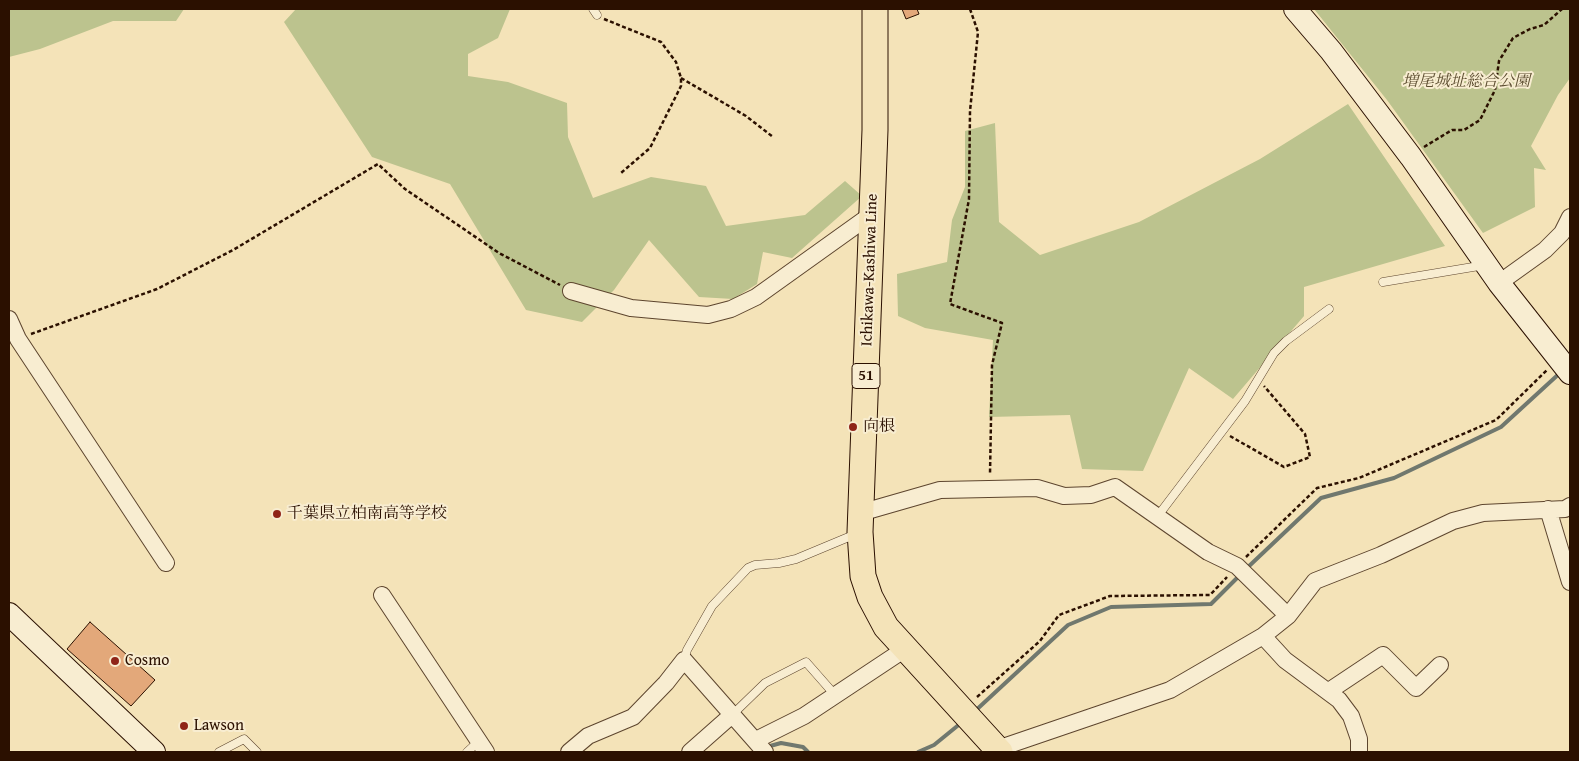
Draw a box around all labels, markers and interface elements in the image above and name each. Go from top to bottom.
park label: 増尾城址総合公園 [1402,72,1530,92]
street label: Ichikawa-Kashiwa Line [858,193,882,347]
road number: 51 [852,364,880,388]
place label: 向根 [863,417,895,437]
marker: 向根 [847,421,859,433]
place label: 千葉県立柏南高等学校 [287,504,447,524]
marker: 千葉県立柏南高等学校 [271,508,283,520]
place label: Cosmo [125,651,169,671]
marker: Cosmo [109,655,121,667]
place label: Lawson [194,716,244,736]
marker: Lawson [178,720,190,732]

